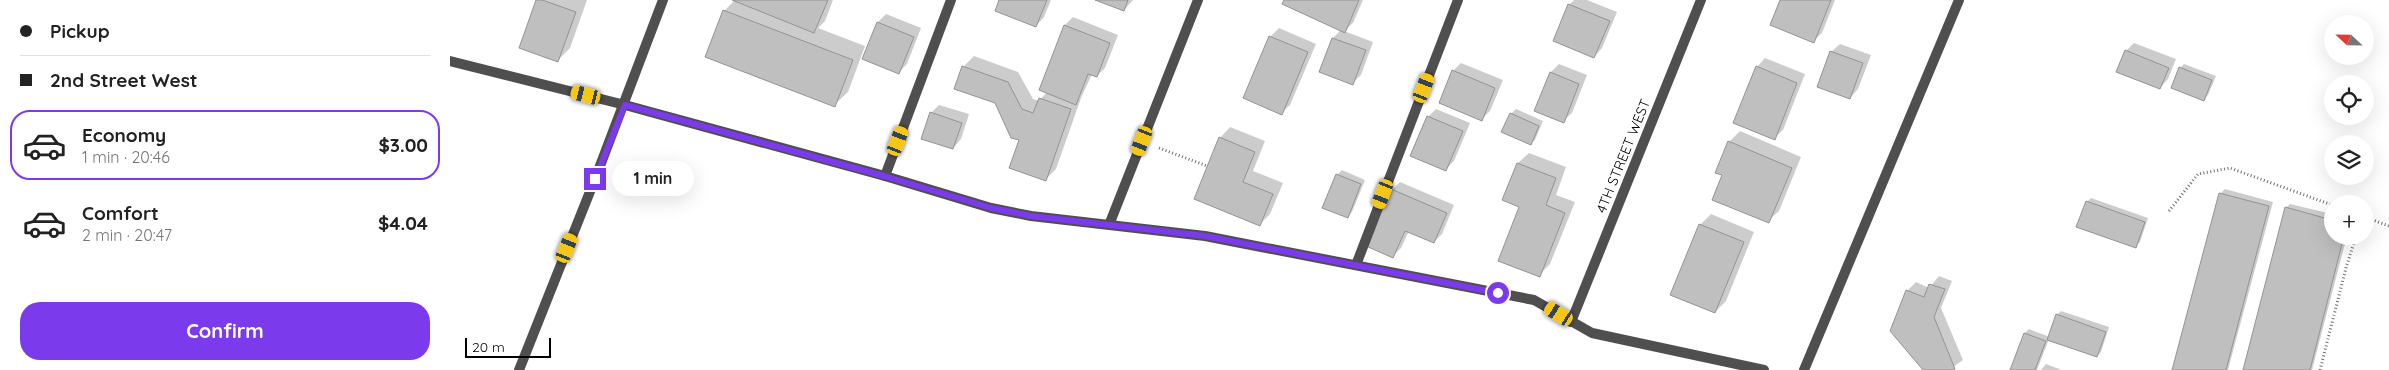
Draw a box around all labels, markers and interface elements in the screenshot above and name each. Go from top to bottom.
north arrow [2324,15,2374,65]
map controls [2324,15,2374,245]
text: Pickup [50,19,110,43]
text: 2nd Street West [50,68,198,92]
car [1411,71,1436,105]
button: locate [2324,75,2374,125]
car [569,84,602,106]
street label: 4TH STREET WEST [1592,96,1654,216]
icon: car [22,123,67,168]
text: Economy [82,123,166,147]
car [885,124,910,158]
car [1129,124,1154,158]
text: $3.00 [378,133,428,157]
button: layers [2324,135,2374,185]
text: 1 min · 20:46 [82,147,170,167]
callout: 1 min [612,162,695,196]
route end [584,168,606,190]
text: 1 min [634,168,672,188]
car [1370,177,1395,211]
button: + [2324,195,2374,245]
icon: car [22,201,67,246]
text: Comfort [82,201,159,225]
text: $4.04 [378,211,428,235]
text: 2 min · 20:47 [82,225,172,245]
car [554,231,579,265]
route start [1487,282,1509,304]
car [1542,300,1575,328]
button: Confirm [20,302,430,360]
scale bar [465,335,551,358]
text: 20 m [472,338,505,356]

